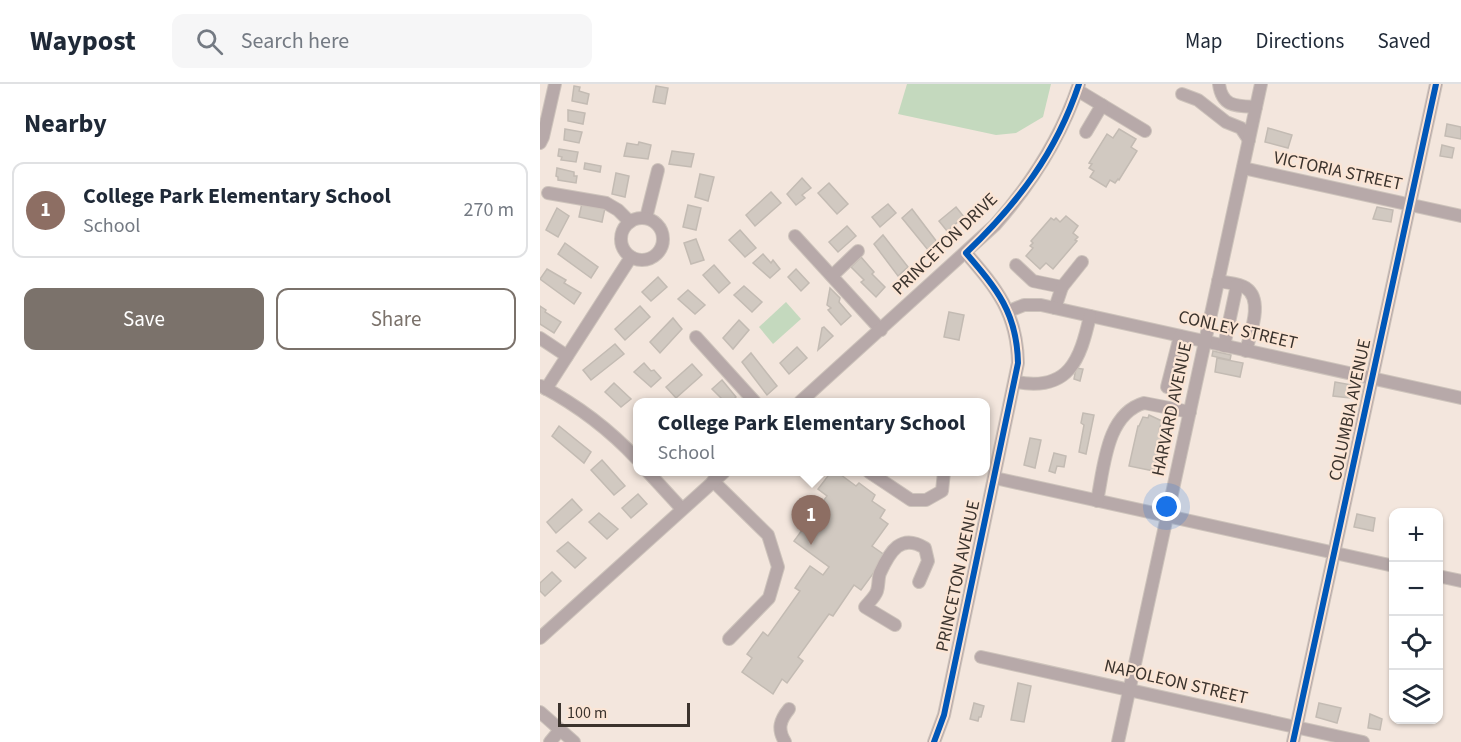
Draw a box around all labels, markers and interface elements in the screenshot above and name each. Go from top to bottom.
search box [172,14,592,68]
text: Waypost [30,21,136,61]
icon: search [193,25,226,58]
text: Search here [241,25,349,57]
text: Map [1185,26,1223,56]
text: Directions [1256,26,1344,56]
text: Saved [1377,26,1431,56]
text: Nearby [24,105,107,142]
street label: VICTORIA STREET [1271,145,1405,197]
text: College Park Elementary School [83,180,391,212]
street label: PRINCETON DRIVE [887,187,1003,301]
text: 1 [40,196,51,224]
text: 270 m [464,196,514,224]
text: School [83,212,140,240]
button: Save [24,288,264,350]
button: Share [276,288,516,350]
street label: CONLEY STREET [1176,304,1300,356]
street label: COLUMBIA AVENUE [1323,337,1377,483]
street label: HARVARD AVENUE [1146,340,1198,478]
popup [633,398,990,476]
text: College Park Elementary School [658,407,965,439]
text: School [658,439,715,467]
your location [1152,492,1181,521]
pin: 1 [792,496,830,545]
street label: PRINCETON AVENUE [930,498,986,654]
map controls [1389,508,1443,724]
button: + [1389,508,1443,562]
button: − [1389,562,1443,616]
button: locate [1389,616,1443,670]
street label: NAPOLEON STREET [1102,653,1251,711]
button: layers [1389,670,1443,724]
scale bar [558,700,690,728]
text: 100 m [567,702,607,724]

